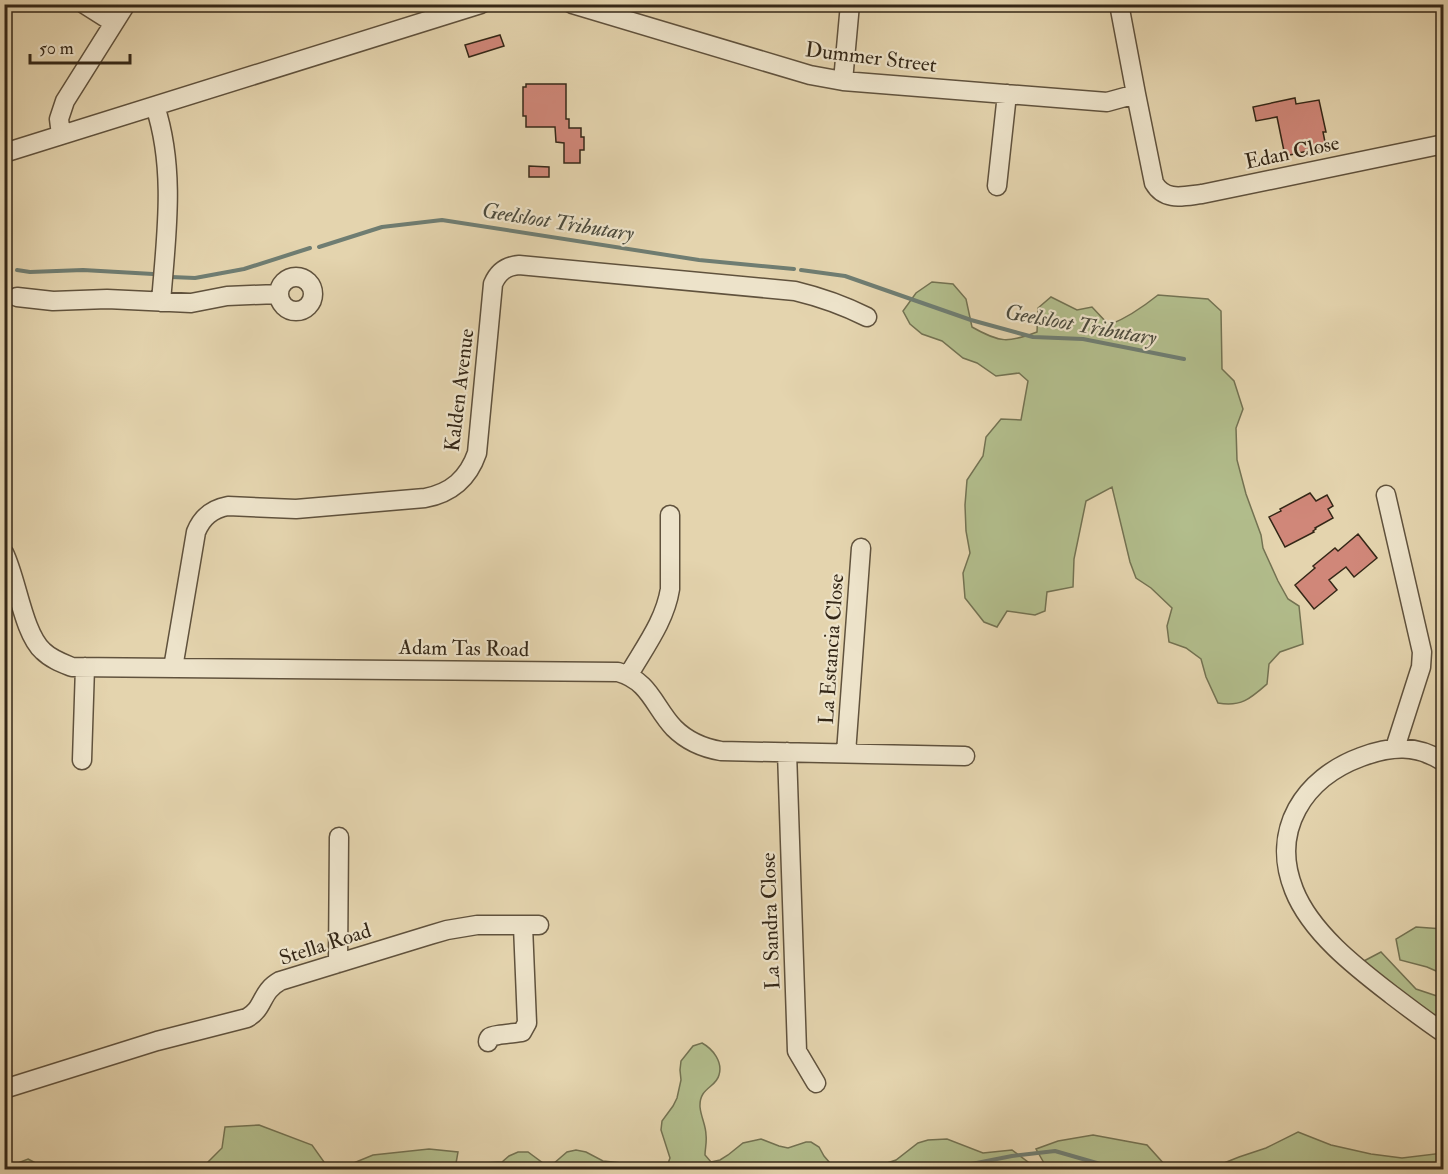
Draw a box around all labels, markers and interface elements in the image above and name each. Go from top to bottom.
scale bar [30,27,130,65]
street label: Dummer Street [804,36,938,79]
text: 50 m [39,37,74,60]
street label: Edan Close [1242,129,1342,176]
water label: Geelsloot Tributary [480,196,636,248]
water label: Geelsloot Tributary [1003,298,1159,352]
street label: Kalden Avenue [439,327,480,453]
street label: La Estancia Close [813,573,850,725]
street label: Adam Tas Road [398,634,530,663]
street label: La Sandra Close [755,852,786,990]
street label: Stella Road [276,917,375,972]

